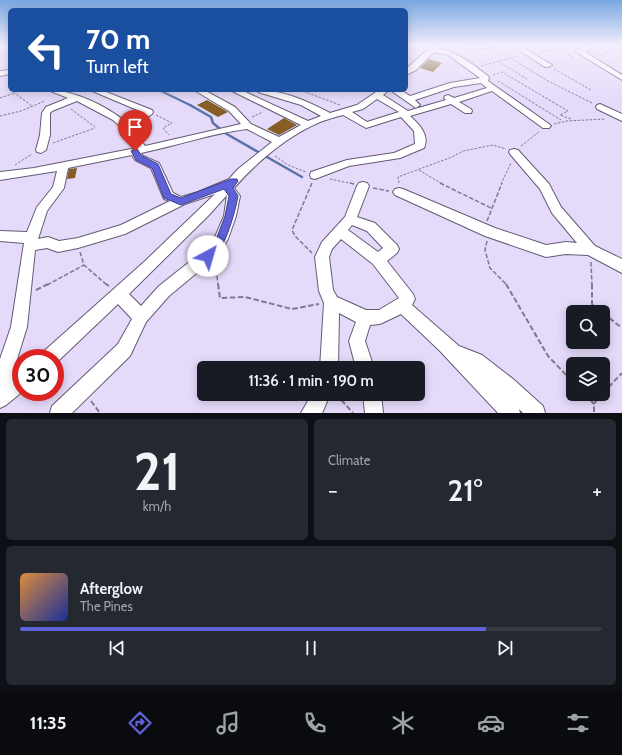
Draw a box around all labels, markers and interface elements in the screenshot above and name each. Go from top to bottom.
text: 70 m [86,22,150,56]
icon: left [20,24,72,76]
text: Turn left [86,56,149,78]
pin [118,110,152,151]
icon: arrive [124,116,146,138]
position arrow [187,235,229,277]
map controls [566,305,610,401]
button: search [566,305,610,349]
speed limit sign: 30 [12,349,64,401]
button: layers [566,357,610,401]
text: 11:36 · 1 min · 190 m [248,372,374,390]
text: 21 [134,440,180,503]
text: Climate [328,452,370,468]
text: 21° [447,472,483,509]
text: − [328,477,338,504]
text: + [592,477,602,504]
text: km/h [143,498,171,514]
text: Afterglow [80,580,143,598]
text: The Pines [80,598,133,614]
icon: previous [106,637,128,659]
icon: pause [300,637,322,659]
icon: next [494,637,516,659]
icon: directions [126,709,154,737]
icon: music [214,709,242,737]
icon: phone [301,709,329,737]
icon: climate [389,709,417,737]
icon: car [477,709,505,737]
icon: filters [564,709,592,737]
text: 11:35 [30,712,66,734]

